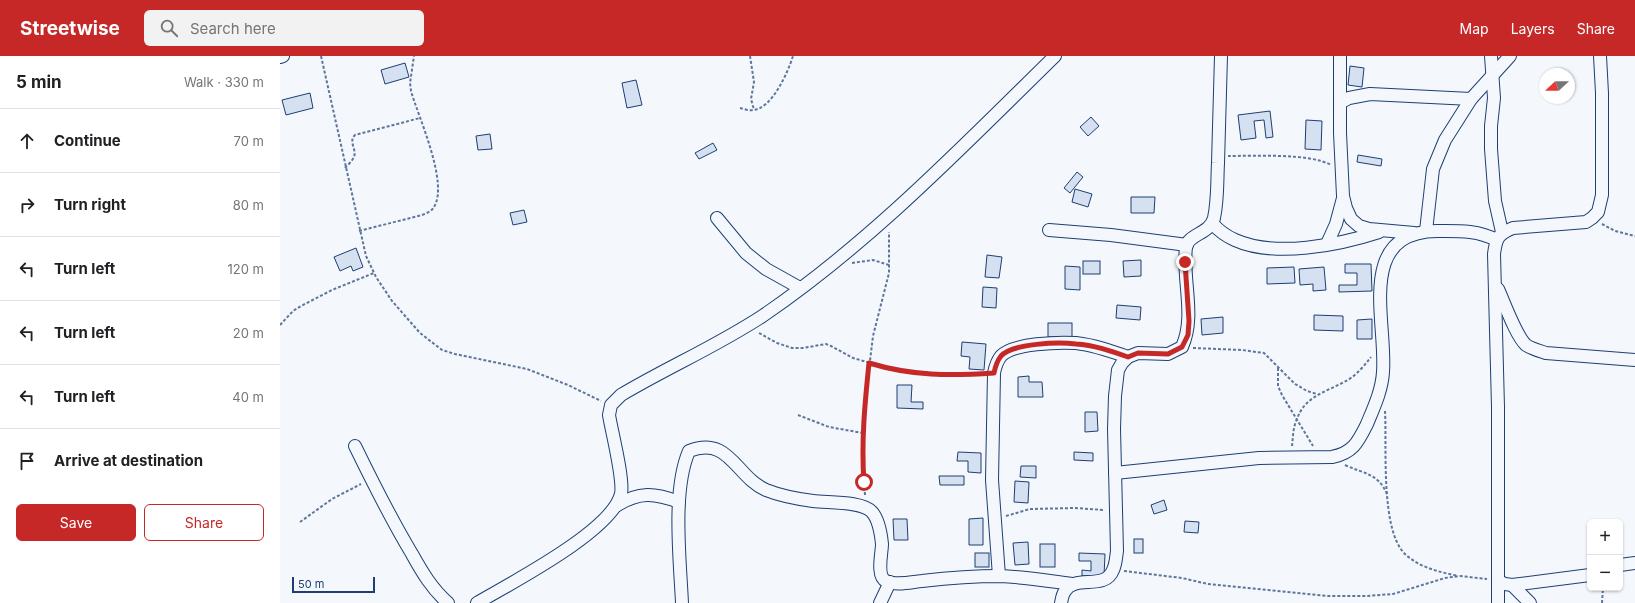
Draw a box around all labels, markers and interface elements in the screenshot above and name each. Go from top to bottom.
search box [144,10,424,46]
text: Streetwise [20,17,120,40]
icon: search [158,17,180,39]
text: Search here [190,19,276,38]
text: Map [1460,20,1489,37]
text: Layers [1511,20,1555,37]
text: Share [1577,20,1615,37]
north arrow [1539,68,1575,104]
text: 5 min [16,72,62,92]
text: Walk · 330 m [184,74,264,90]
icon: ahead [16,130,38,152]
text: Continue [54,131,121,150]
text: 70 m [234,133,264,149]
icon: right [16,194,38,216]
text: Turn right [54,195,126,214]
text: 80 m [233,197,264,213]
route end [1176,253,1194,271]
icon: left [16,258,38,280]
text: Turn left [54,259,115,278]
text: 120 m [228,261,264,277]
icon: left [16,322,38,344]
text: Turn left [54,323,115,342]
text: 20 m [233,325,264,341]
icon: left [16,386,38,408]
text: Turn left [54,387,115,406]
text: 40 m [232,389,264,405]
icon: arrive [16,450,38,472]
text: Arrive at destination [54,451,203,470]
route start [855,473,873,491]
button: Save [16,504,136,541]
button: Share [144,504,264,541]
map controls [1587,519,1623,591]
button: + [1587,519,1623,555]
button: − [1587,555,1623,591]
scale bar [292,575,375,594]
text: 50 m [298,577,324,591]

